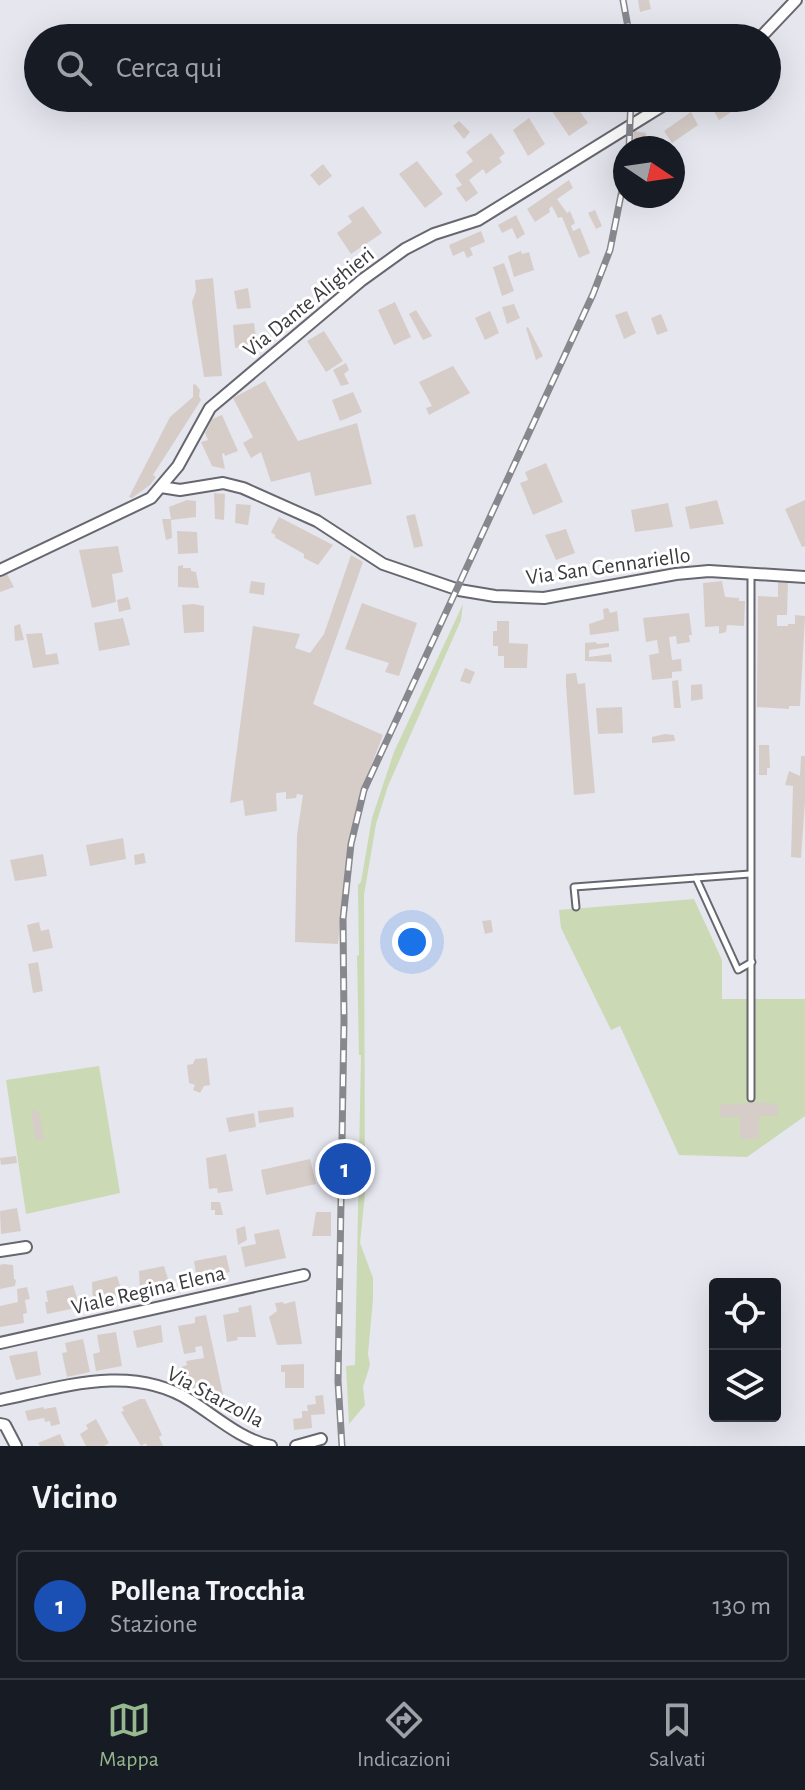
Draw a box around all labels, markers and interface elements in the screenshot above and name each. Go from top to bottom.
search box [24,24,781,112]
icon: search [52,46,96,90]
text: Cerca qui [116,53,222,83]
north arrow [613,136,685,208]
street label: Via Dante Alighieri [239,243,378,361]
street label: Via San Gennariello [524,544,692,588]
your location [392,922,432,962]
pin: 1 [319,1139,371,1199]
street label: Viale Regina Elena [69,1262,227,1318]
map controls [709,1278,781,1422]
button: locate [709,1278,781,1350]
button: layers [709,1350,781,1422]
street label: Via Starzolla [163,1362,268,1432]
text: Vicino [32,1481,118,1515]
text: Pollena Trocchia [110,1576,305,1606]
text: 1 [55,1593,65,1619]
text: 130 m [713,1593,771,1619]
text: Stazione [110,1611,198,1637]
tab: Mappa [99,1698,159,1772]
tab: Indicazioni [357,1698,451,1772]
tab: Salvati [649,1698,706,1772]

